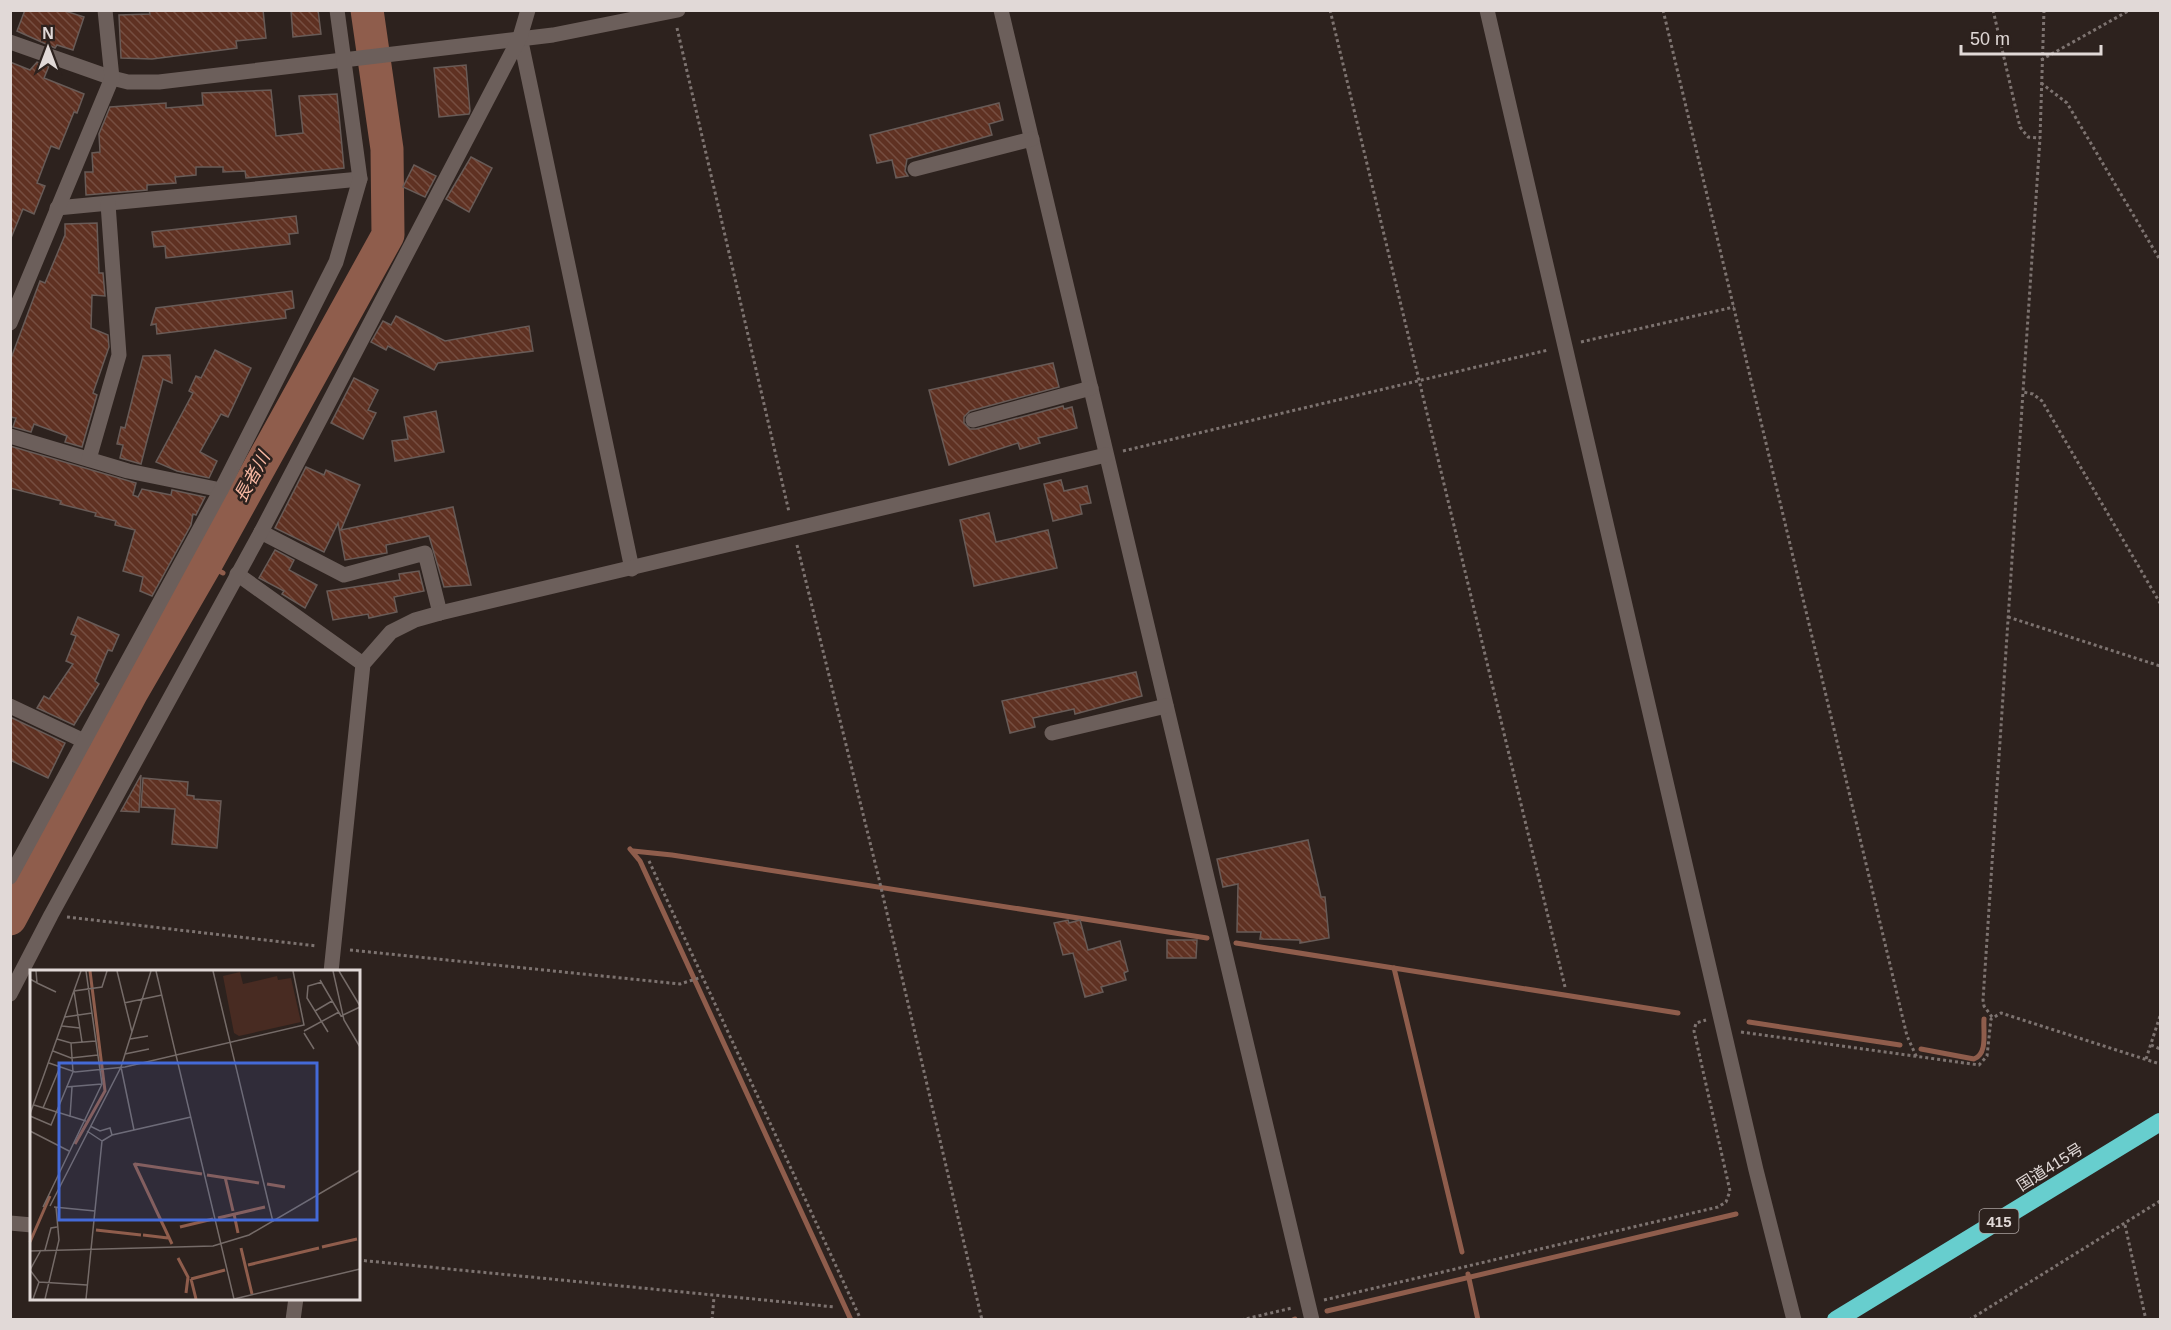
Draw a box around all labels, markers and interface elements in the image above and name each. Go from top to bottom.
north arrow [18,18,78,78]
scale bar [1961,18,2100,56]
text: N [42,25,54,42]
text: 50 m [1970,29,2010,49]
water label: 長者川 [230,447,275,505]
inset map [30,970,360,1300]
street label: 国道415号 [2014,1140,2086,1194]
road number: 415 [1980,1209,2018,1233]

